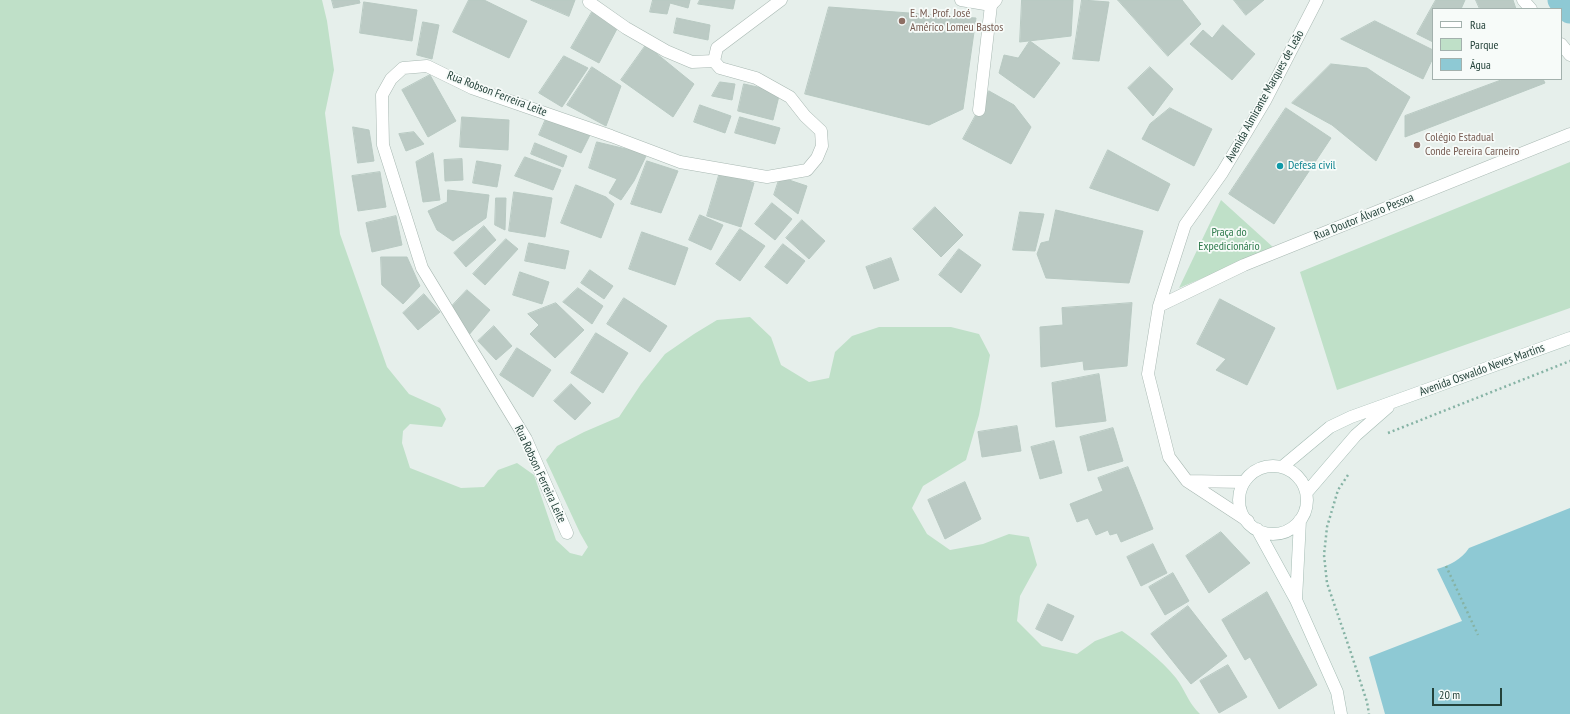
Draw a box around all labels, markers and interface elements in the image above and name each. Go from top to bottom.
place label: E. M. Prof. José Américo Lomeu Bastos [910,7,1003,35]
legend [1432,8,1562,80]
marker: E. M. Prof. José Américo Lomeu Bastos [897,16,907,26]
text: Rua [1470,17,1486,32]
street label: Avenida Almirante Marques de Leão [1223,28,1307,164]
text: Parque [1470,37,1499,52]
text: Água [1470,57,1491,72]
street label: Rua Robson Ferreira Leite [445,68,549,120]
place label: Colégio Estadual Conde Pereira Carneiro [1425,131,1520,159]
marker: Colégio Estadual Conde Pereira Carneiro [1412,140,1422,150]
place label: Defesa civil [1288,159,1336,173]
marker: Defesa civil [1275,161,1285,171]
street label: Rua Doutor Álvaro Pessoa [1312,190,1416,244]
park label: Praça do Expedicionário [1198,226,1260,254]
street label: Avenida Oswaldo Neves Martins [1417,341,1547,399]
street label: Rua Robson Ferreira Leite [511,423,569,525]
scale bar [1434,680,1504,706]
text: 20 m [1439,687,1460,702]

